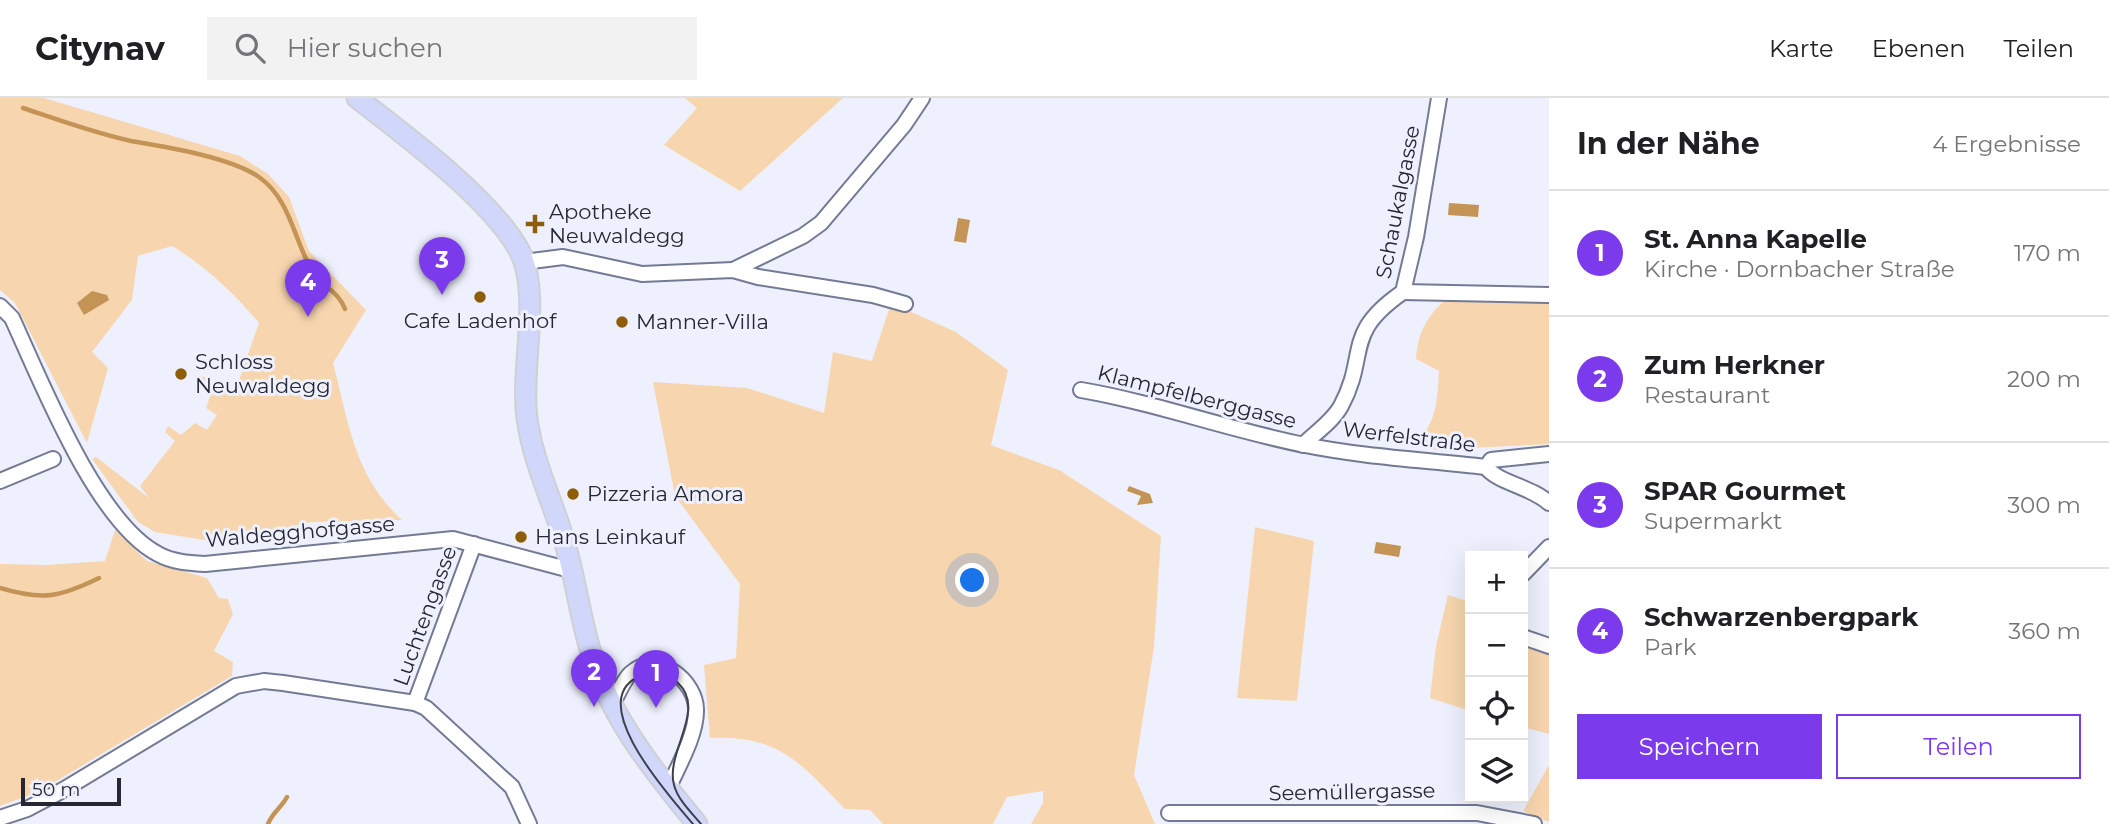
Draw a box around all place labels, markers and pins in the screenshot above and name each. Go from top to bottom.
place label: Apotheke Neuwaldegg [549,199,685,248]
marker: Apotheke Neuwaldegg [527,216,543,232]
pin: 3 [419,237,465,295]
pin: 4 [285,259,331,317]
marker: Cafe Ladenhof [472,289,488,305]
place label: Cafe Ladenhof [404,308,557,333]
place label: Manner-Villa [636,309,769,334]
marker: Manner-Villa [614,314,630,330]
place label: Schloss Neuwaldegg [195,349,331,398]
marker: Schloss Neuwaldegg [173,366,189,382]
place label: Pizzeria Amora [587,481,744,506]
marker: Pizzeria Amora [565,486,581,502]
place label: Hans Leinkauf [535,524,686,549]
marker: Hans Leinkauf [513,529,529,545]
pin: 2 [571,649,617,707]
pin: 1 [633,650,679,708]

